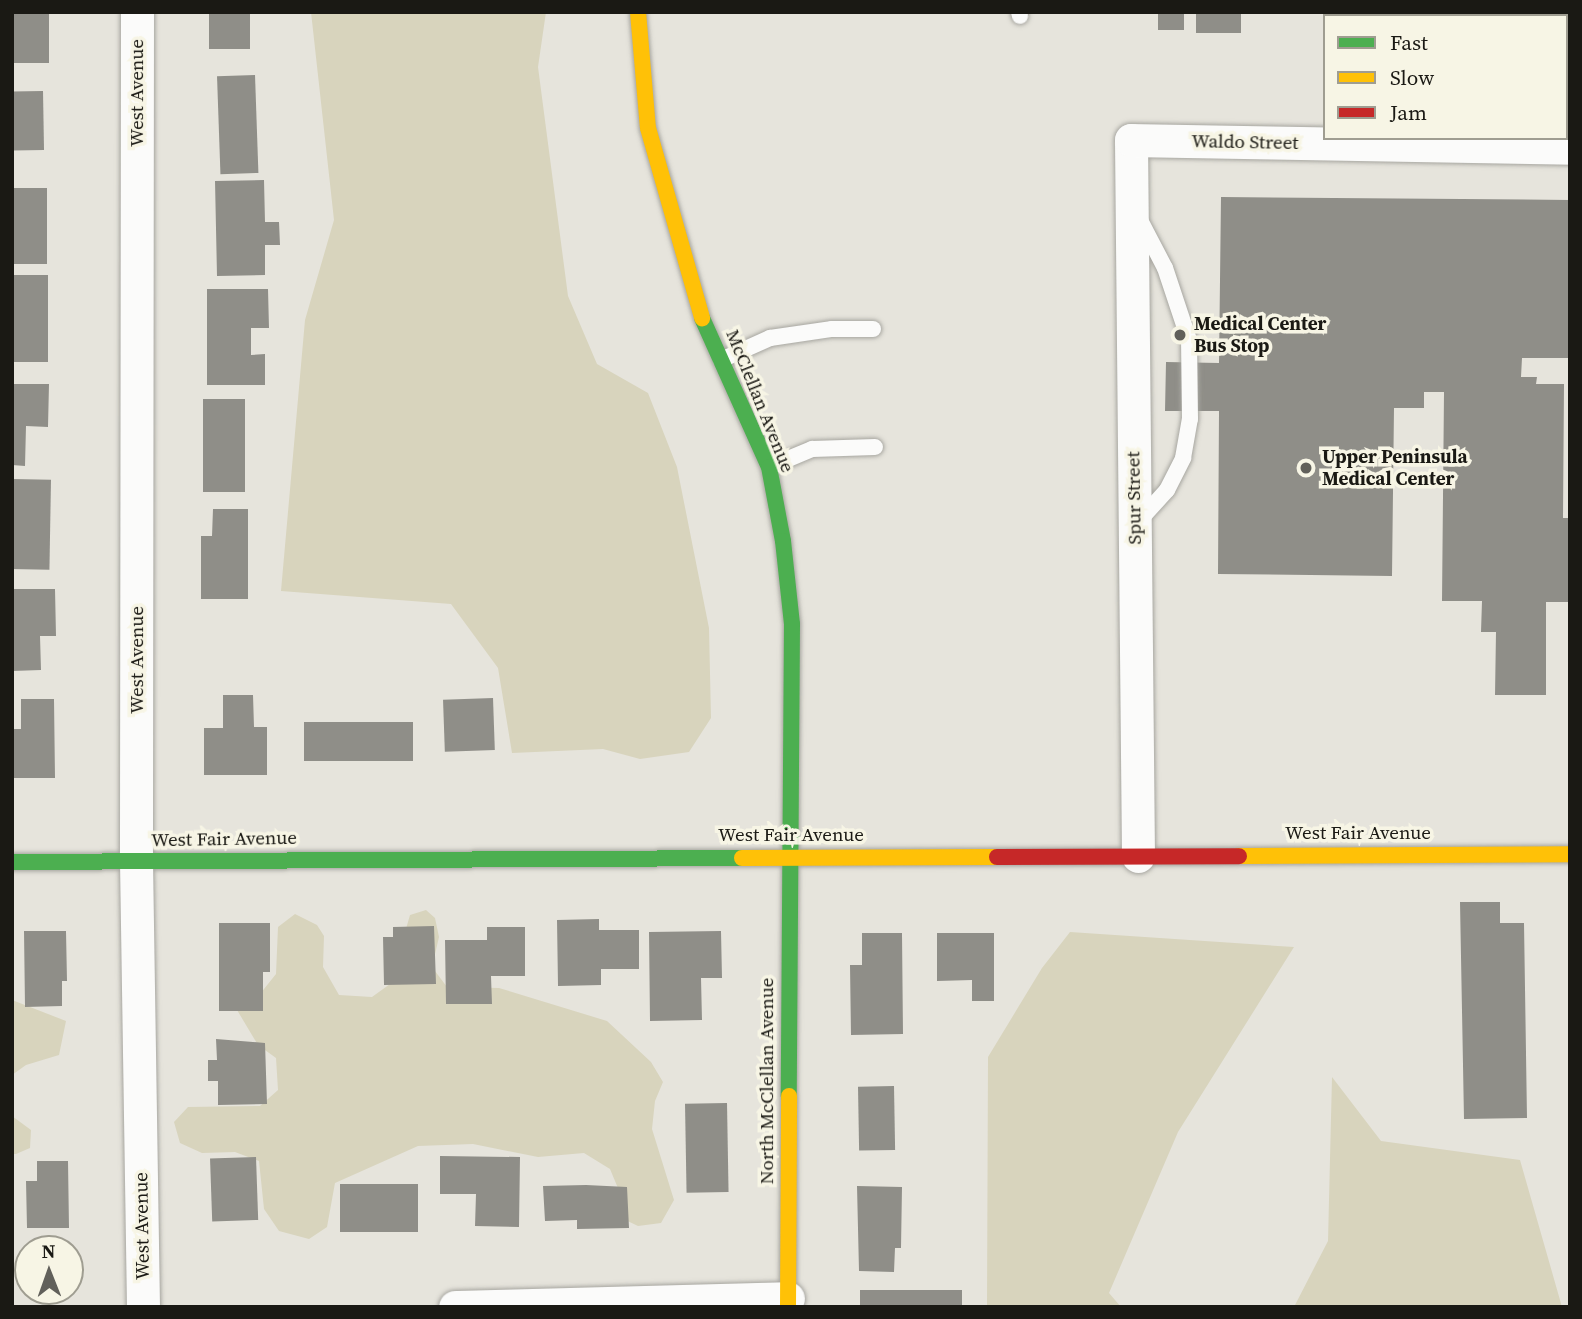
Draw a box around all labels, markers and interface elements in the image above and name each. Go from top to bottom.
legend [1323,14,1568,140]
text: Fast [1390,28,1428,57]
street label: West Avenue [126,39,148,147]
text: Slow [1390,63,1434,92]
text: Jam [1390,98,1427,127]
street label: Waldo Street [1191,130,1299,154]
place label: Medical Center Bus Stop [1194,313,1326,357]
street label: McClellan Avenue [721,326,799,476]
marker: Medical Center Bus Stop [1172,327,1188,343]
place label: Upper Peninsula Medical Center [1322,446,1468,490]
street label: Spur Street [1122,451,1146,545]
marker: Upper Peninsula Medical Center [1296,458,1316,478]
street label: West Avenue [126,606,148,714]
street label: West Fair Avenue [1285,822,1431,844]
street label: West Fair Avenue [718,824,864,846]
street label: West Fair Avenue [151,826,297,852]
street label: North McClellan Avenue [756,978,778,1184]
street label: West Avenue [130,1172,154,1280]
north arrow [14,1235,84,1305]
text: N [42,1238,56,1264]

